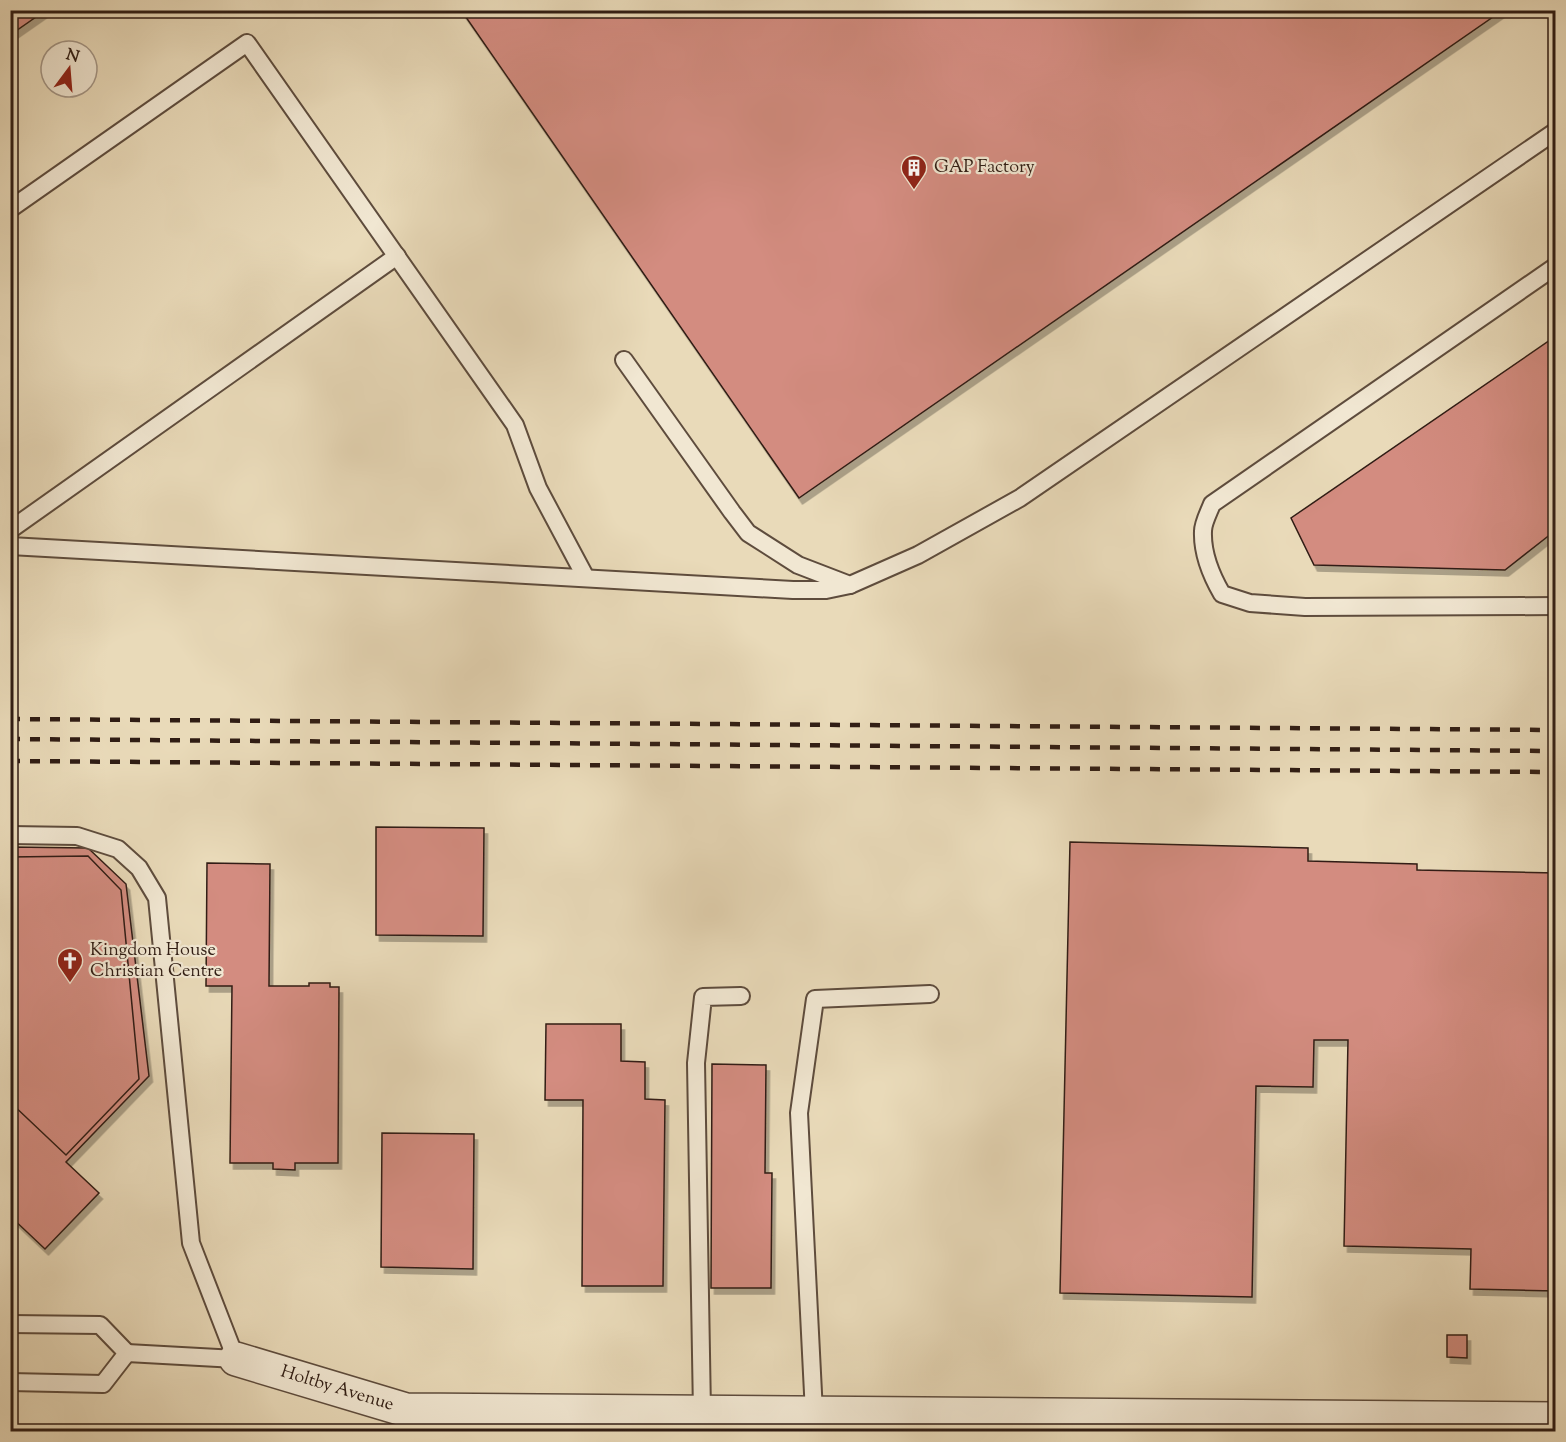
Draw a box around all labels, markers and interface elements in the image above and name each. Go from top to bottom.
north arrow [39,39,99,99]
text: N [63,44,82,70]
building icon: GAP Factory [899,153,929,191]
place label: GAP Factory [934,155,1035,181]
place label: Kingdom House Christian Centre [90,938,222,985]
church icon: Kingdom House Christian Centre [55,946,85,984]
street label: Holtby Avenue [277,1359,397,1419]

